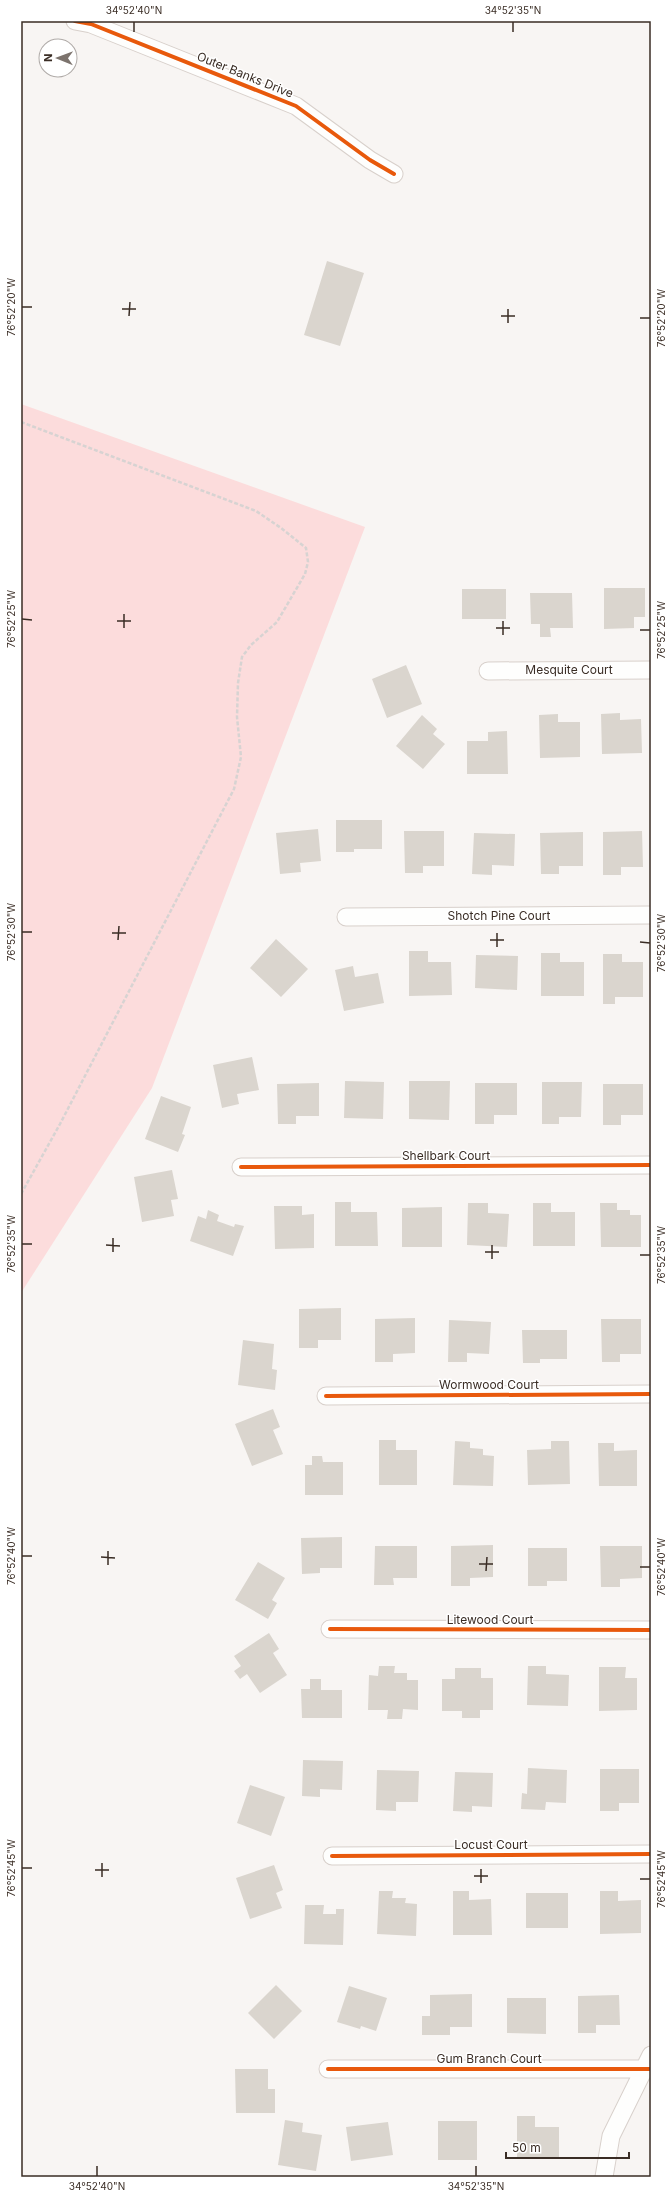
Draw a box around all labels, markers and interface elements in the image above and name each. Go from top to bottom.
text: 34°52'40"N [106,4,162,16]
text: 34°52'35"N [485,4,541,16]
north arrow [38,38,78,78]
street label: Outer Banks Drive [195,48,296,101]
text: N [41,54,55,62]
text: 76°52'20"W [5,278,17,336]
text: 76°52'20"W [655,289,667,347]
text: 76°52'25"W [5,590,17,648]
text: 76°52'25"W [655,601,667,659]
street label: Mesquite Court [525,662,613,677]
text: 76°52'30"W [5,903,17,961]
street label: Shotch Pine Court [448,908,550,923]
text: 76°52'30"W [655,914,667,972]
street label: Shellbark Court [402,1148,490,1163]
text: 76°52'35"W [5,1215,17,1273]
text: 76°52'35"W [655,1226,667,1284]
street label: Wormwood Court [439,1377,539,1392]
text: 76°52'40"W [5,1527,17,1585]
text: 76°52'40"W [655,1538,667,1596]
street label: Litewood Court [447,1612,533,1627]
street label: Locust Court [454,1837,528,1852]
text: 76°52'45"W [5,1839,17,1897]
text: 76°52'45"W [655,1850,667,1908]
street label: Gum Branch Court [436,2051,542,2066]
scale bar [506,2134,629,2160]
text: 50 m [512,2140,541,2155]
text: 34°52'40"N [69,2180,125,2192]
text: 34°52'35"N [448,2180,504,2192]

